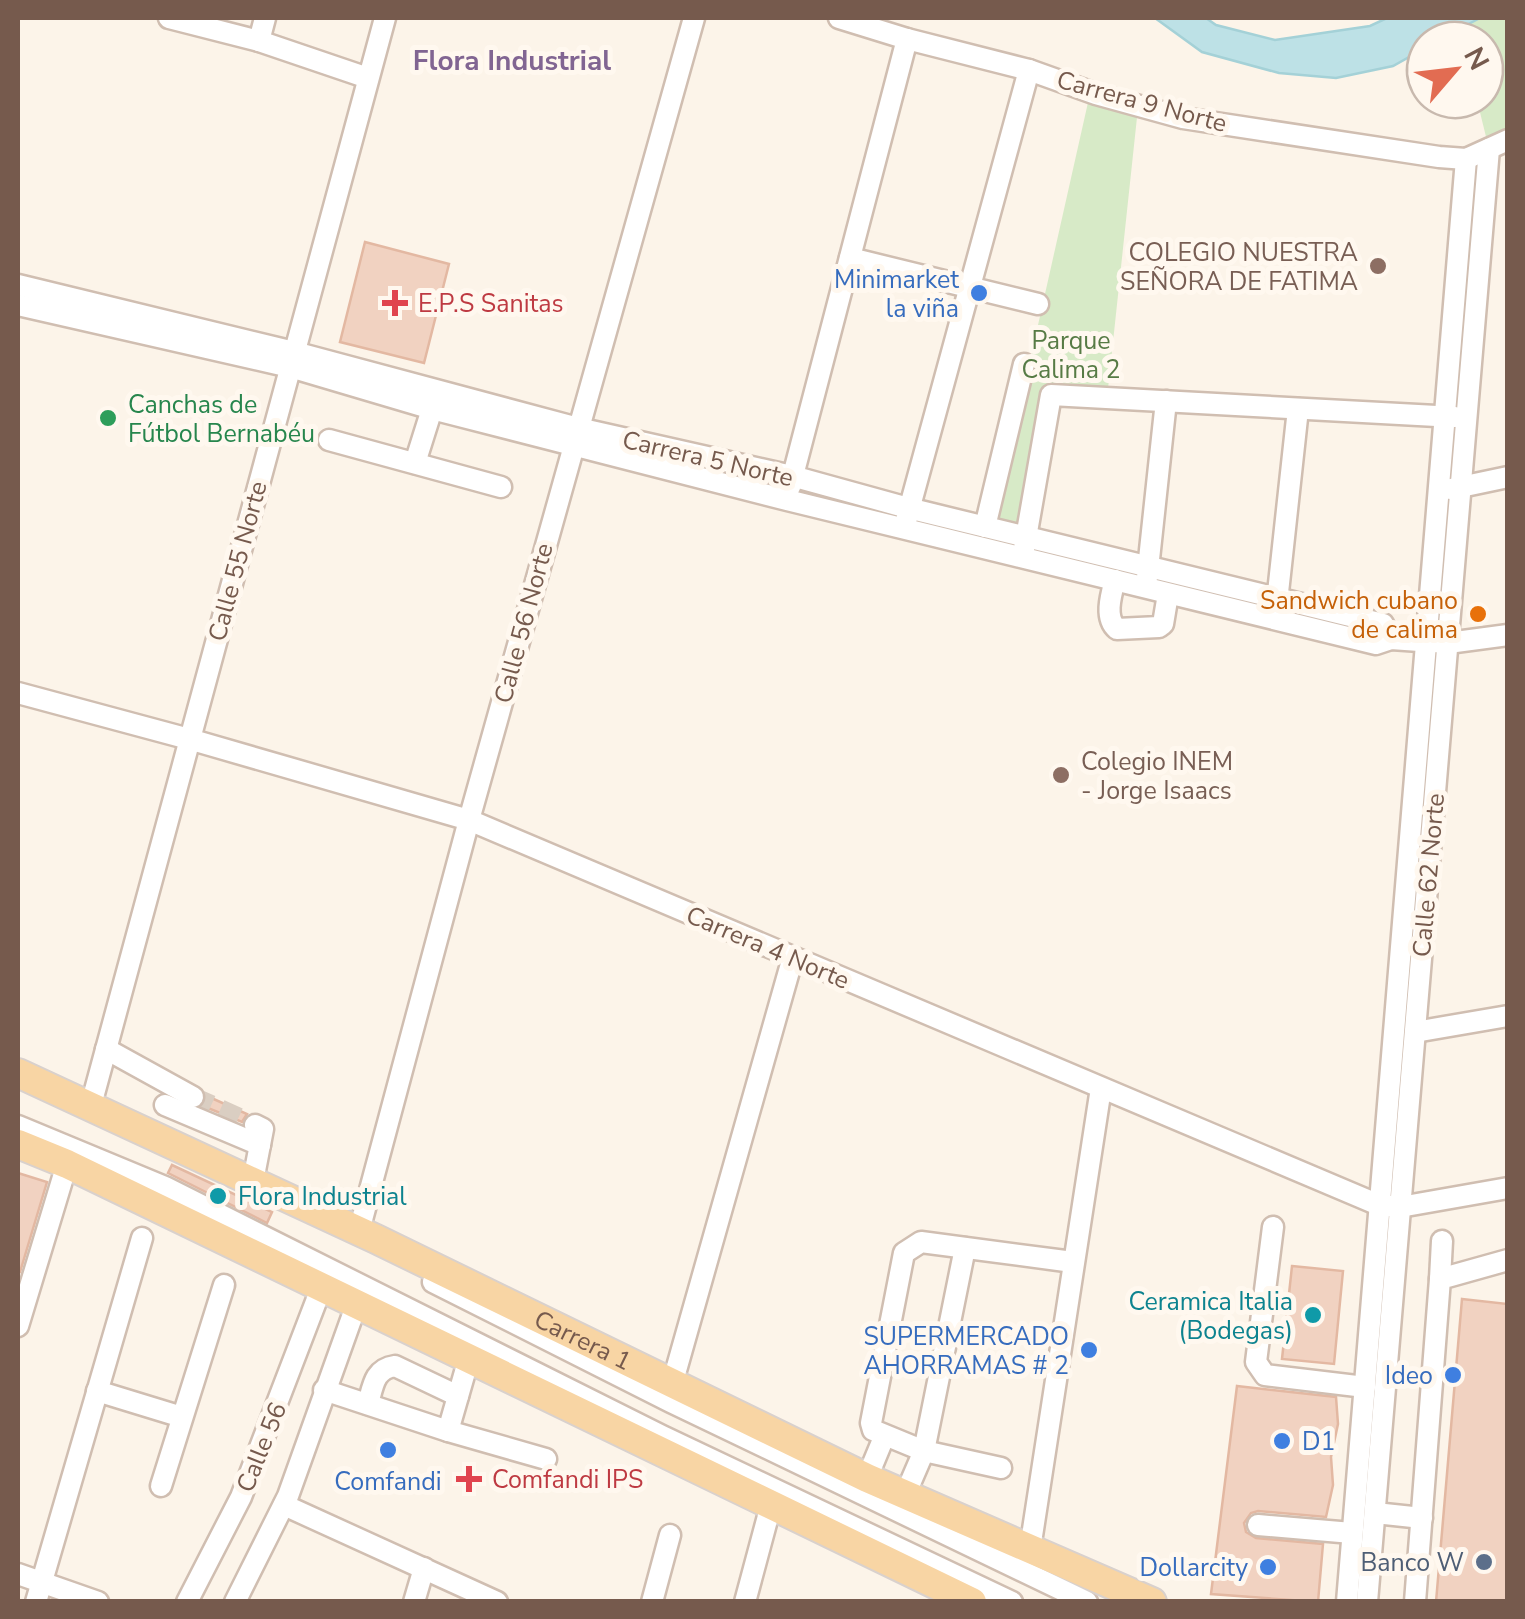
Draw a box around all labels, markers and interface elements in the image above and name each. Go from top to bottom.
north arrow [1405,20,1505,120]
text: N [1454,41,1498,77]
district label: Flora Industrial [413,42,611,80]
street label: Carrera 9 Norte [1053,63,1230,141]
place label: COLEGIO NUESTRA SEÑORA DE FATIMA [1120,236,1358,299]
marker: COLEGIO NUESTRA SEÑORA DE FATIMA [1367,255,1389,277]
place label: Minimarket la viña [834,263,959,326]
marker: Minimarket la viña [968,282,990,304]
place label: E.P.S Sanitas [418,287,563,321]
marker: E.P.S Sanitas [382,290,408,316]
park label: Parque Calima 2 [1022,324,1120,387]
place label: Canchas de Fútbol Bernabéu [128,388,315,451]
marker: Canchas de Fútbol Bernabéu [97,407,119,429]
street label: Carrera 5 Norte [619,423,797,495]
street label: Calle 55 Norte [200,477,276,645]
street label: Calle 56 Norte [486,539,562,707]
place label: Sandwich cubano de calima [1260,584,1458,647]
marker: Sandwich cubano de calima [1467,603,1489,625]
place label: Colegio INEM - Jorge Isaacs [1081,745,1233,808]
marker: Colegio INEM - Jorge Isaacs [1050,764,1072,786]
street label: Calle 62 Norte [1405,792,1453,958]
street label: Carrera 4 Norte [681,898,855,998]
place label: Flora Industrial [238,1180,407,1214]
marker: Flora Industrial [207,1185,229,1207]
place label: Ceramica Italia (Bodegas) [1128,1285,1293,1348]
street label: Carrera 1 [528,1303,637,1379]
marker: Ceramica Italia (Bodegas) [1302,1304,1324,1326]
place label: SUPERMERCADO AHORRAMAS # 2 [863,1320,1069,1383]
marker: SUPERMERCADO AHORRAMAS # 2 [1078,1339,1100,1361]
place label: Ideo [1385,1359,1433,1393]
marker: Ideo [1442,1364,1464,1386]
street label: Calle 56 [229,1397,295,1497]
place label: D1 [1302,1425,1336,1459]
marker: D1 [1271,1430,1293,1452]
marker: Comfandi [377,1439,399,1461]
place label: Comfandi IPS [492,1463,643,1497]
place label: Comfandi [334,1465,442,1499]
marker: Comfandi IPS [456,1466,482,1492]
place label: Banco W [1360,1546,1464,1580]
place label: Dollarcity [1140,1551,1248,1585]
marker: Banco W [1473,1551,1495,1573]
marker: Dollarcity [1257,1556,1279,1578]

